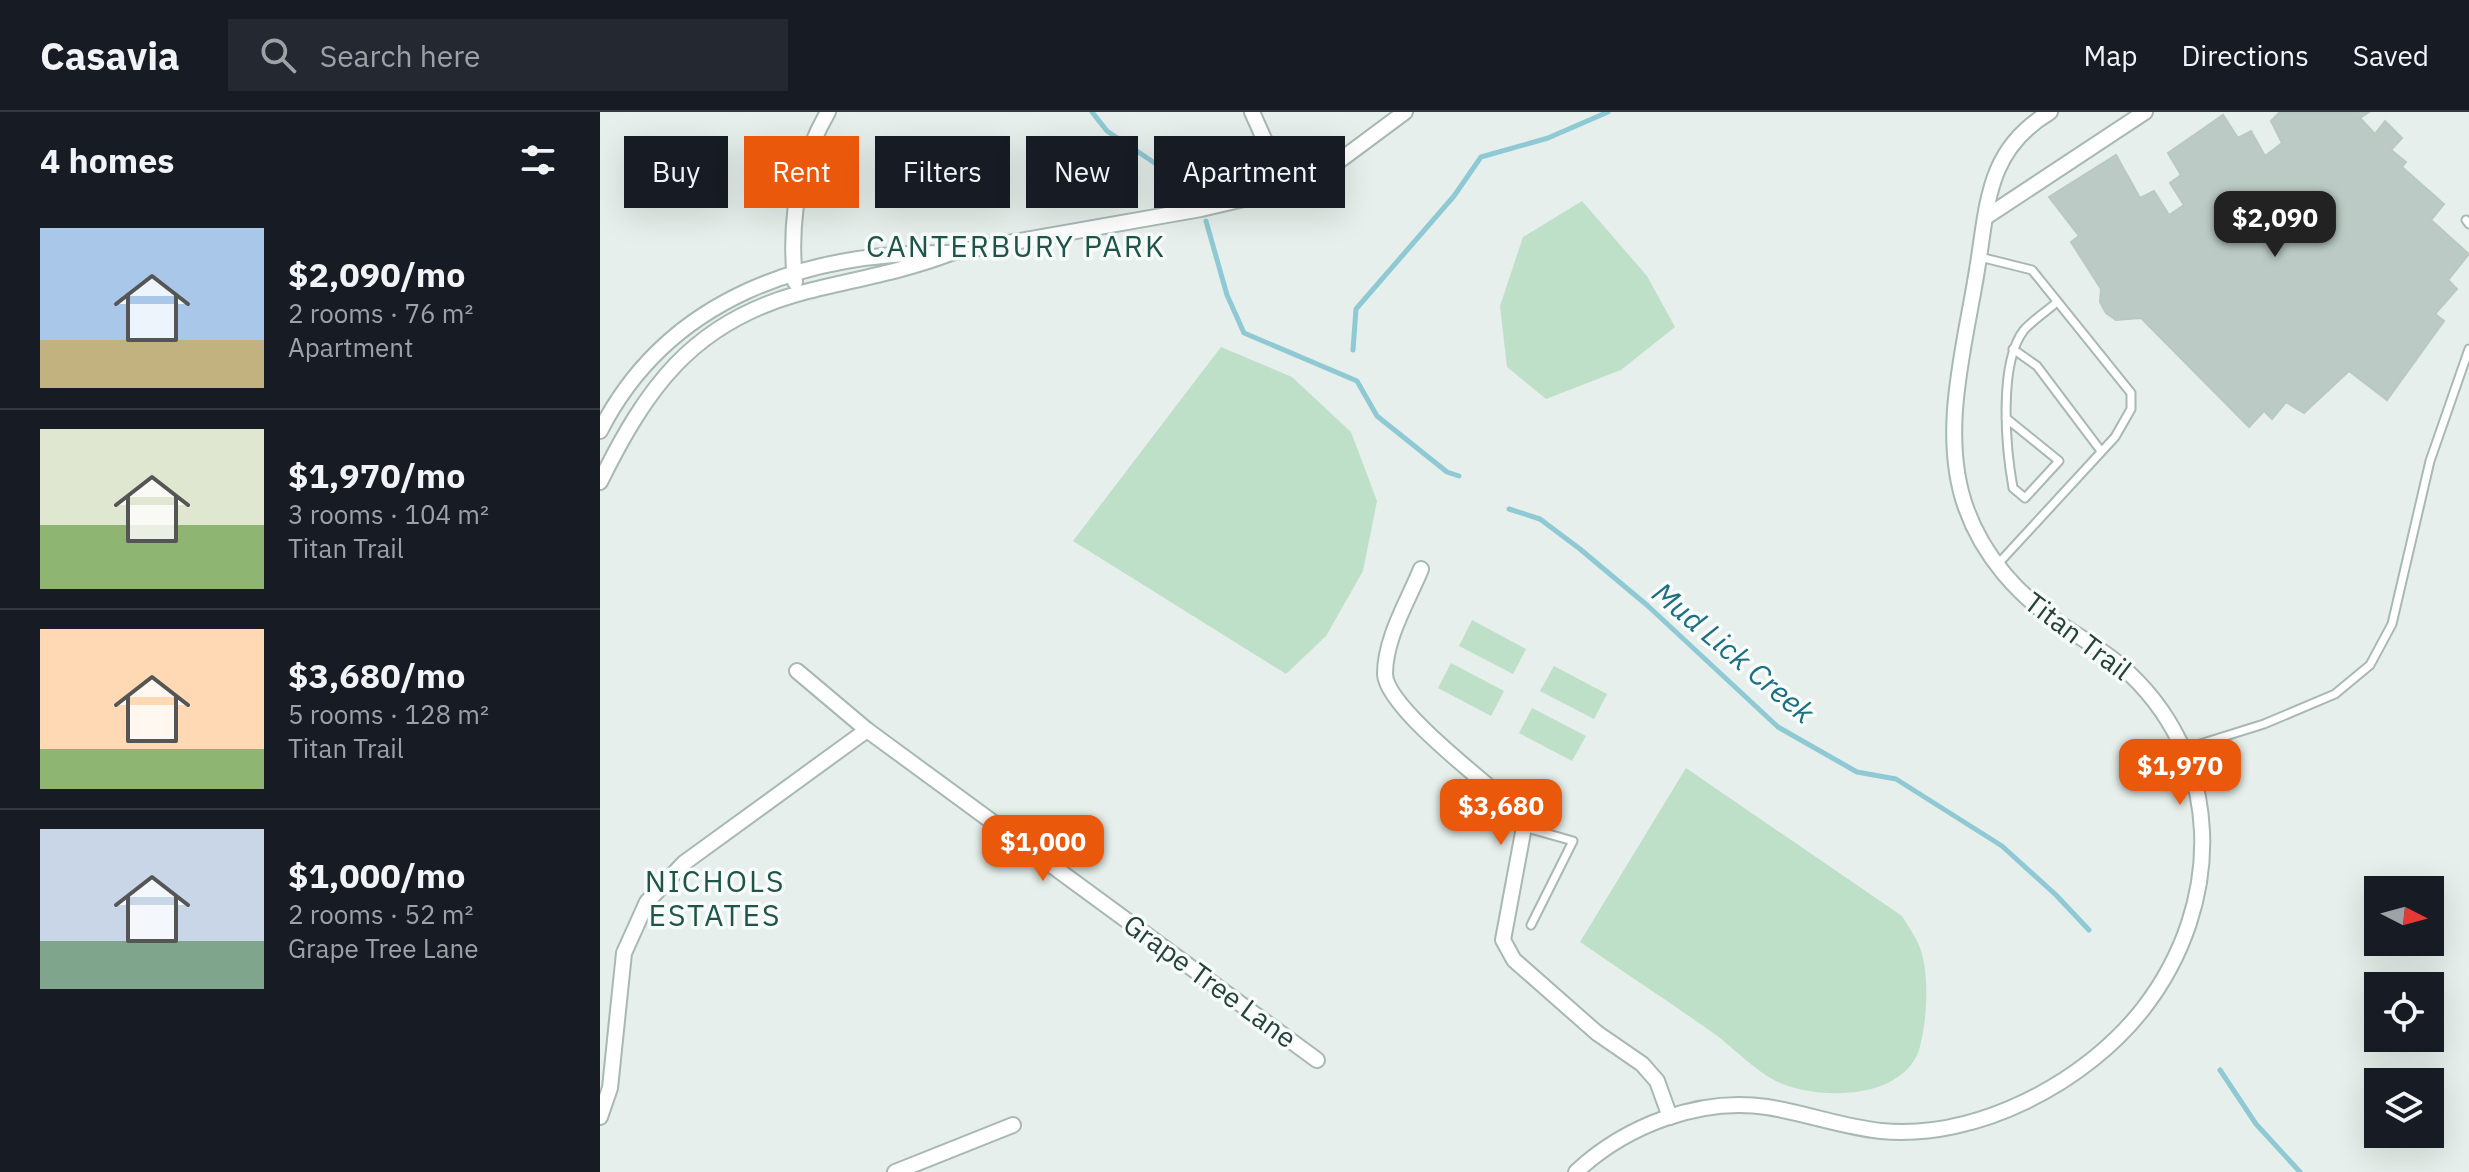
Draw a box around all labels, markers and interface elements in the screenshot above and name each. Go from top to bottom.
search box [228,19,788,91]
text: Casavia [40,31,180,80]
icon: search [256,33,300,77]
text: Search here [320,36,481,75]
text: Map [2083,37,2137,74]
text: Directions [2181,37,2309,74]
text: Saved [2353,37,2429,74]
chip: Buy [624,136,728,208]
chip: Rent [744,136,859,208]
chip: Filters [875,136,1010,208]
chip: New [1026,136,1138,208]
chip: Apartment [1154,136,1345,208]
text: 4 homes [40,138,175,182]
icon: filters [516,138,560,182]
pin: $2,090 [2210,191,2340,259]
text: $2,090 [2232,200,2318,234]
district label: CANTERBURY PARK [866,226,1166,265]
text: $2,090/mo [288,252,465,296]
icon: home [104,260,200,356]
text: 2 rooms · 76 m² [288,296,473,330]
text: Apartment [288,330,413,364]
text: $1,970/mo [288,453,465,497]
icon: home [104,461,200,557]
text: 3 rooms · 104 m² [288,497,489,531]
text: Titan Trail [288,531,404,565]
water label: Mud Lick Creek [1645,573,1823,731]
street label: Titan Trail [2017,583,2139,688]
text: $3,680/mo [288,653,465,697]
icon: home [104,661,200,757]
text: 5 rooms · 128 m² [288,697,489,731]
text: Titan Trail [288,731,404,765]
pin: $1,970 [2115,739,2245,807]
text: $1,970 [2137,748,2223,782]
pin: $3,680 [1436,779,1566,847]
text: $3,680 [1458,788,1544,822]
pin: $1,000 [978,815,1108,883]
text: $1,000 [1000,824,1086,858]
text: $1,000/mo [288,853,465,897]
icon: home [104,861,200,957]
district label: NICHOLS ESTATES [645,861,785,934]
north arrow [2364,876,2444,956]
map controls [2364,876,2444,1148]
text: 2 rooms · 52 m² [288,897,473,931]
street label: Grape Tree Lane [1116,905,1304,1056]
text: Grape Tree Lane [288,931,479,965]
button: locate [2364,972,2444,1052]
button: layers [2364,1068,2444,1148]

